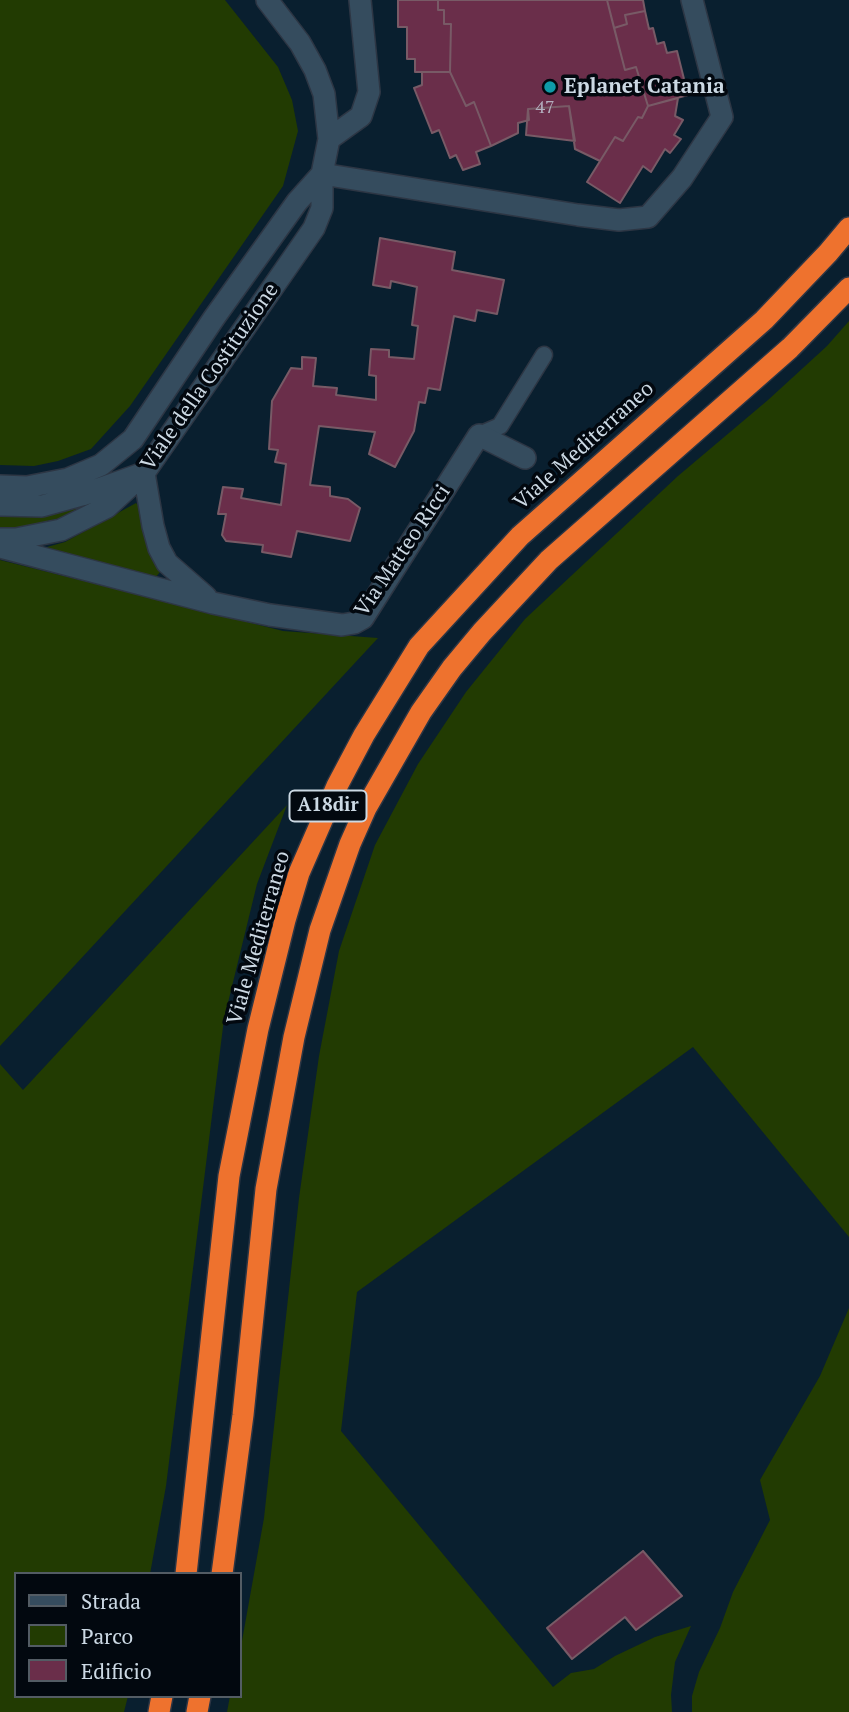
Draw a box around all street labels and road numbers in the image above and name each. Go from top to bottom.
street label: Viale della Costituzione [136,279,284,475]
street label: Viale Mediterraneo [509,376,659,516]
street label: Via Matteo Ricci [350,480,456,622]
road number: A18dir [290,790,366,821]
street label: Viale Mediterraneo [222,848,296,1028]

